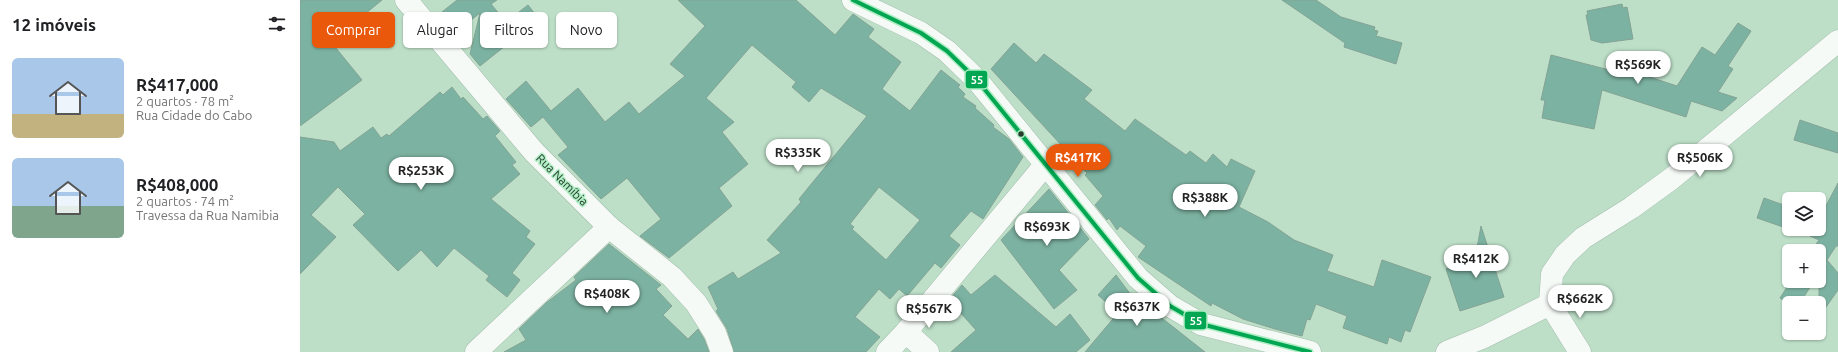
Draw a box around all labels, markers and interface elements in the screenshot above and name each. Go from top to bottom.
chip: Comprar [312,12,395,48]
chip: Alugar [403,12,472,48]
chip: Filtros [480,12,548,48]
chip: Novo [556,12,617,48]
icon: filters [266,13,288,35]
text: 12 imóveis [12,15,96,34]
pin: R$569K [1605,51,1671,85]
text: R$569K [1615,57,1661,71]
line badge: 55 [965,70,988,89]
icon: home [44,74,92,122]
text: 55 [971,74,983,86]
text: R$417,000 [136,75,218,94]
text: 2 quartos · 78 m² [136,94,234,108]
text: Rua Cidade do Cabo [136,108,252,122]
unlabelled marker [1016,129,1026,139]
pin: R$335K [765,139,831,173]
pin: R$417K [1045,144,1111,178]
pin: R$506K [1667,144,1733,178]
text: R$335K [775,145,821,159]
text: R$417K [1055,150,1101,164]
text: R$506K [1677,150,1723,164]
street label: Rua Namíbia [534,151,591,208]
pin: R$253K [388,157,454,191]
text: R$253K [398,163,444,177]
icon: home [44,174,92,222]
text: R$408,000 [136,175,218,194]
pin: R$388K [1172,184,1238,218]
text: R$388K [1182,190,1228,204]
map controls [1782,192,1826,340]
button: layers [1782,192,1826,236]
text: 2 quartos · 74 m² [136,194,234,208]
text: Travessa da Rua Namibia [136,208,279,222]
pin: R$693K [1014,213,1080,247]
text: R$693K [1024,219,1070,233]
button: + [1782,244,1826,288]
pin: R$412K [1443,245,1509,279]
text: R$412K [1453,251,1499,265]
pin: R$408K [574,280,640,314]
pin: R$662K [1547,285,1613,319]
text: R$408K [584,286,630,300]
text: R$662K [1557,291,1603,305]
pin: R$637K [1104,293,1170,327]
pin: R$567K [896,295,962,329]
button: − [1782,296,1826,340]
text: R$637K [1114,299,1160,313]
text: R$567K [906,301,952,315]
line badge: 55 [1184,311,1207,330]
text: 55 [1190,315,1202,327]

